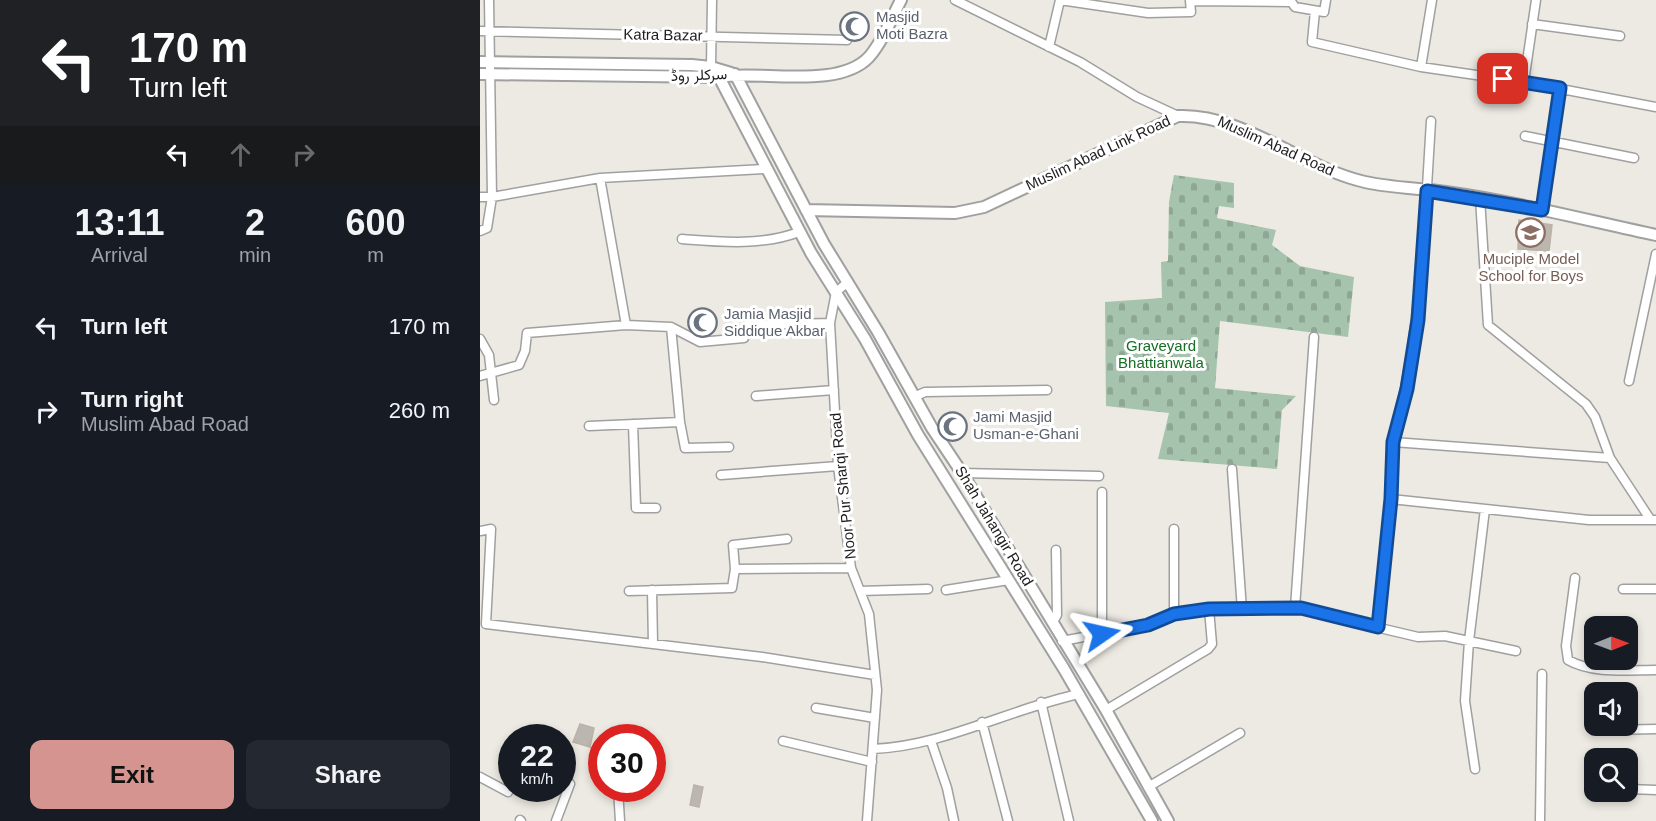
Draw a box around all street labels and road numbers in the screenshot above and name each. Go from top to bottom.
street label: Katra Bazar [623,25,703,44]
street label: سرکلر روڈ [671,65,728,85]
street label: Muslim Abad Link Road [1023,112,1173,194]
street label: Muslim Abad Road [1215,112,1337,179]
street label: Noor Pur Sharqi Road [826,412,859,560]
street label: Shah Jahangir Road [952,463,1037,589]

